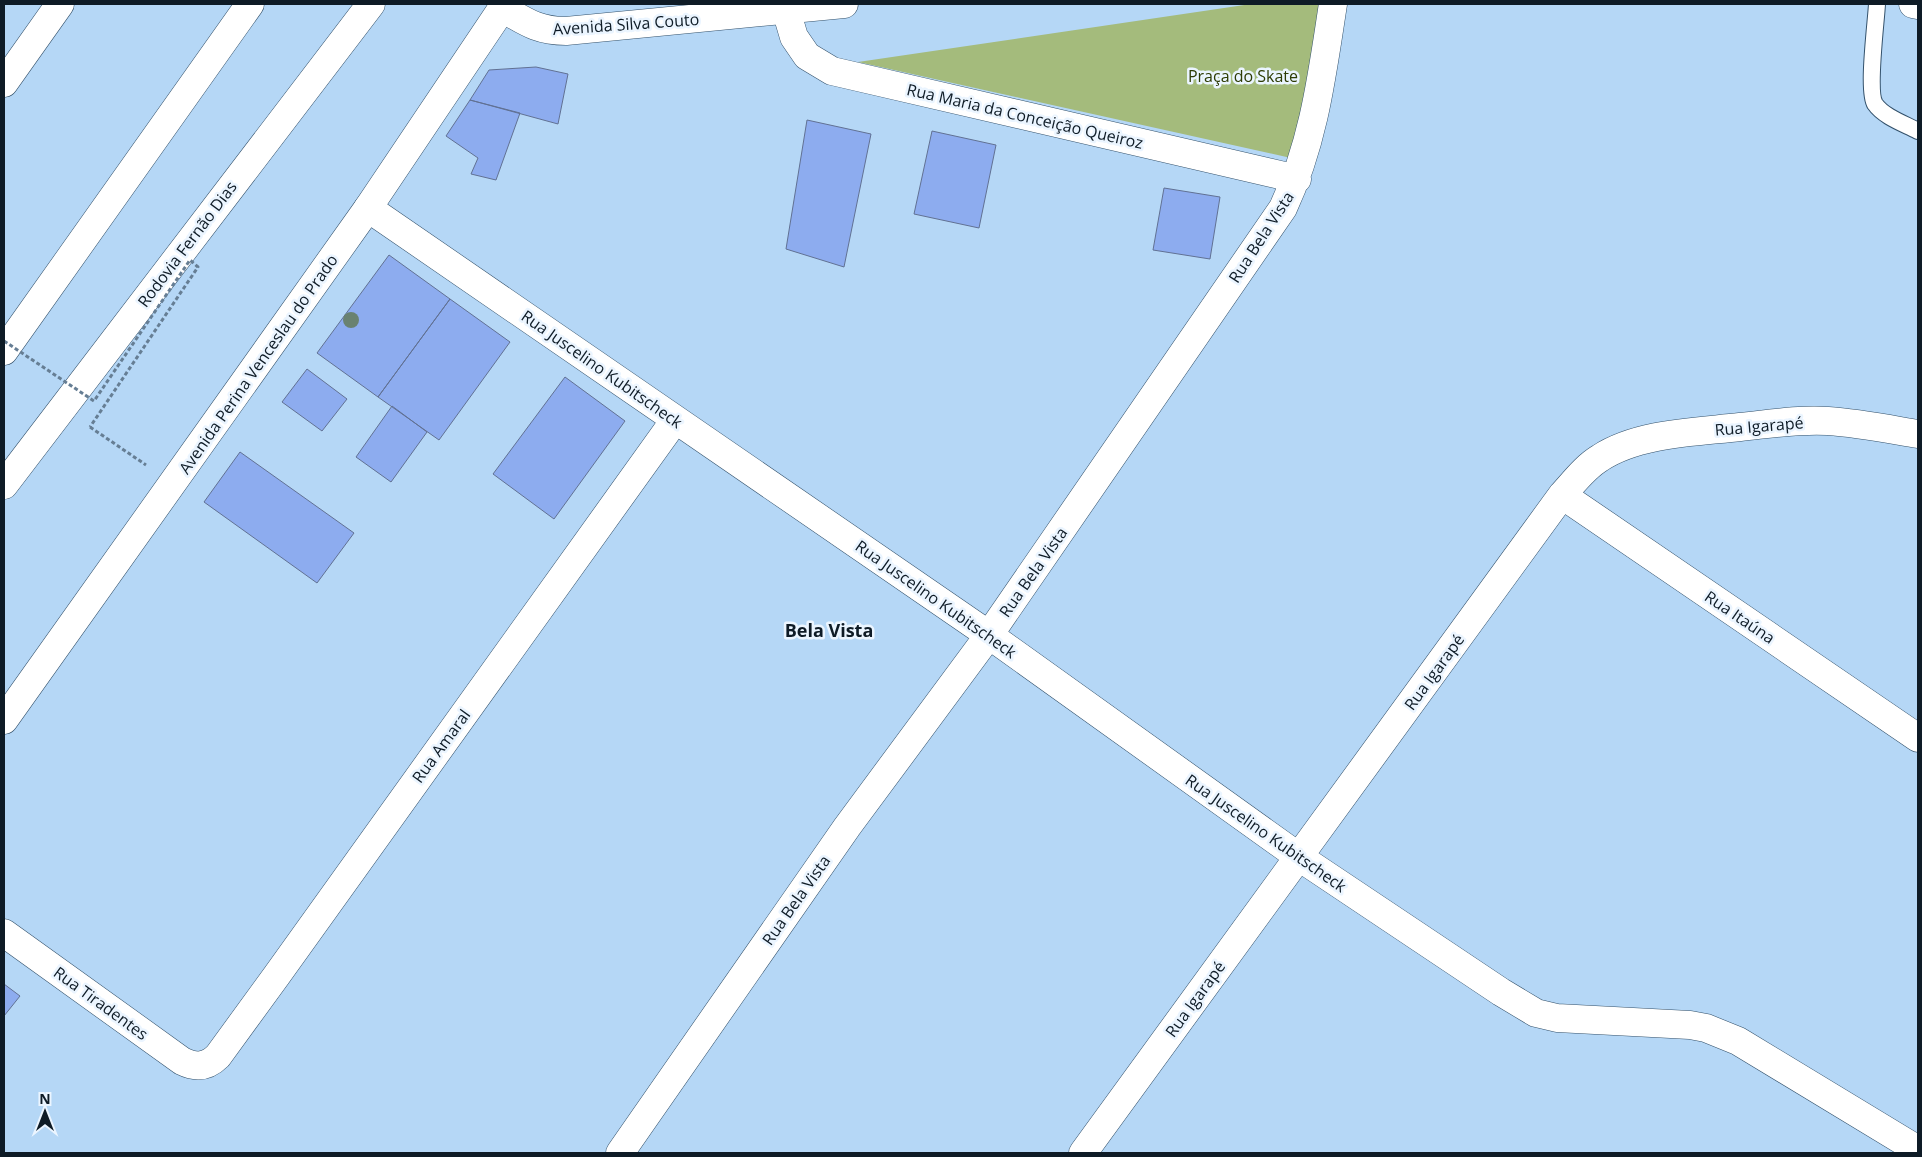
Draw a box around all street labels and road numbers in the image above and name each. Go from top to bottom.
street label: Avenida Silva Couto [552,8,700,40]
street label: Rua Maria da Conceição Queiroz [905,78,1145,154]
street label: Rodovia Fernão Dias [132,177,242,311]
street label: Rua Bela Vista [1223,187,1299,287]
street label: Avenida Perina Venceslau do Prado [173,250,343,478]
street label: Rua Juscelino Kubitscheck [517,305,687,433]
street label: Rua Igarapé [1714,411,1804,441]
street label: Rua Bela Vista [994,523,1072,621]
street label: Rua Juscelino Kubitscheck [851,535,1021,663]
street label: Rua Itaúna [1701,585,1779,649]
street label: Rua Igarapé [1399,630,1469,714]
street label: Rua Amaral [407,705,475,787]
street label: Rua Juscelino Kubitscheck [1181,769,1351,897]
street label: Rua Bela Vista [757,851,835,949]
street label: Rua Igarapé [1160,957,1230,1041]
street label: Rua Tiradentes [49,961,153,1045]

